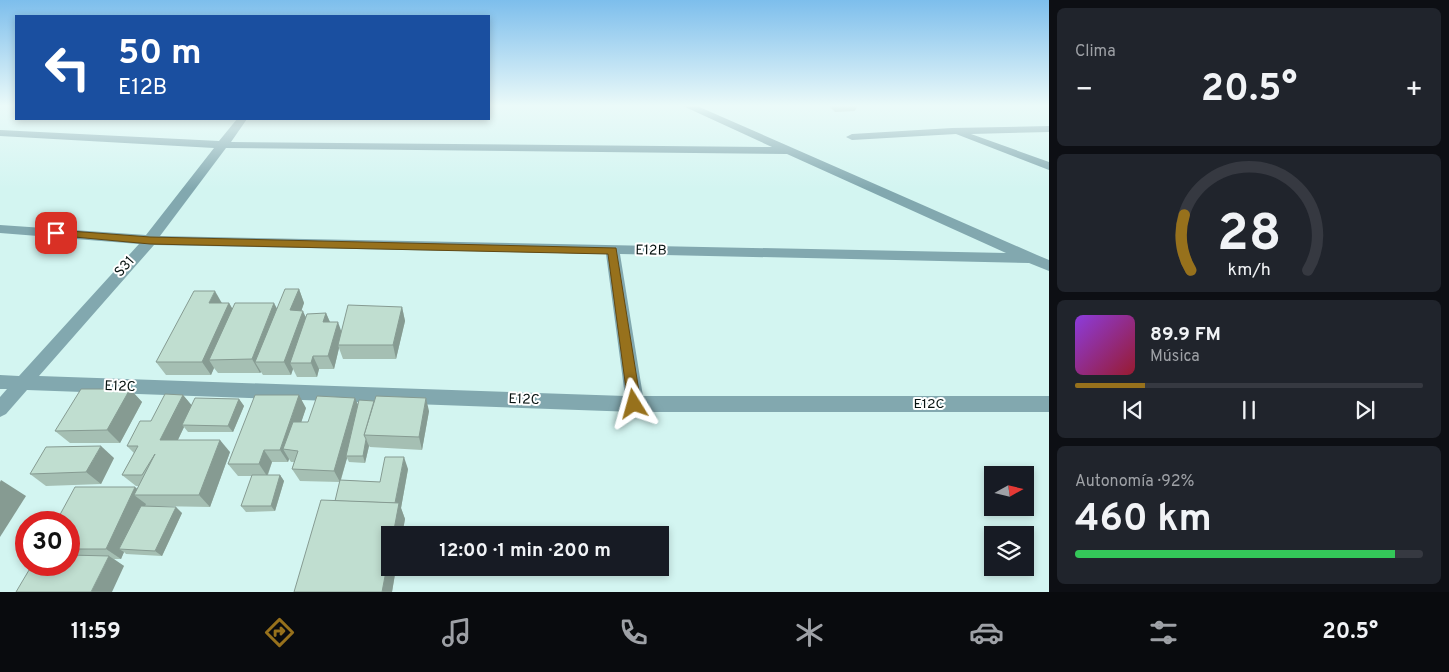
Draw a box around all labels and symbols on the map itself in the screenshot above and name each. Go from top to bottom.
pin [35,212,77,254]
street label: E12B [635,242,667,260]
street label: S31 [111,253,139,281]
position arrow [607,377,659,429]
street label: E12C [104,378,136,396]
street label: E12C [508,391,540,409]
street label: E12C [913,396,945,413]
north arrow [984,466,1034,516]
speed limit sign: 30 [15,511,80,576]

